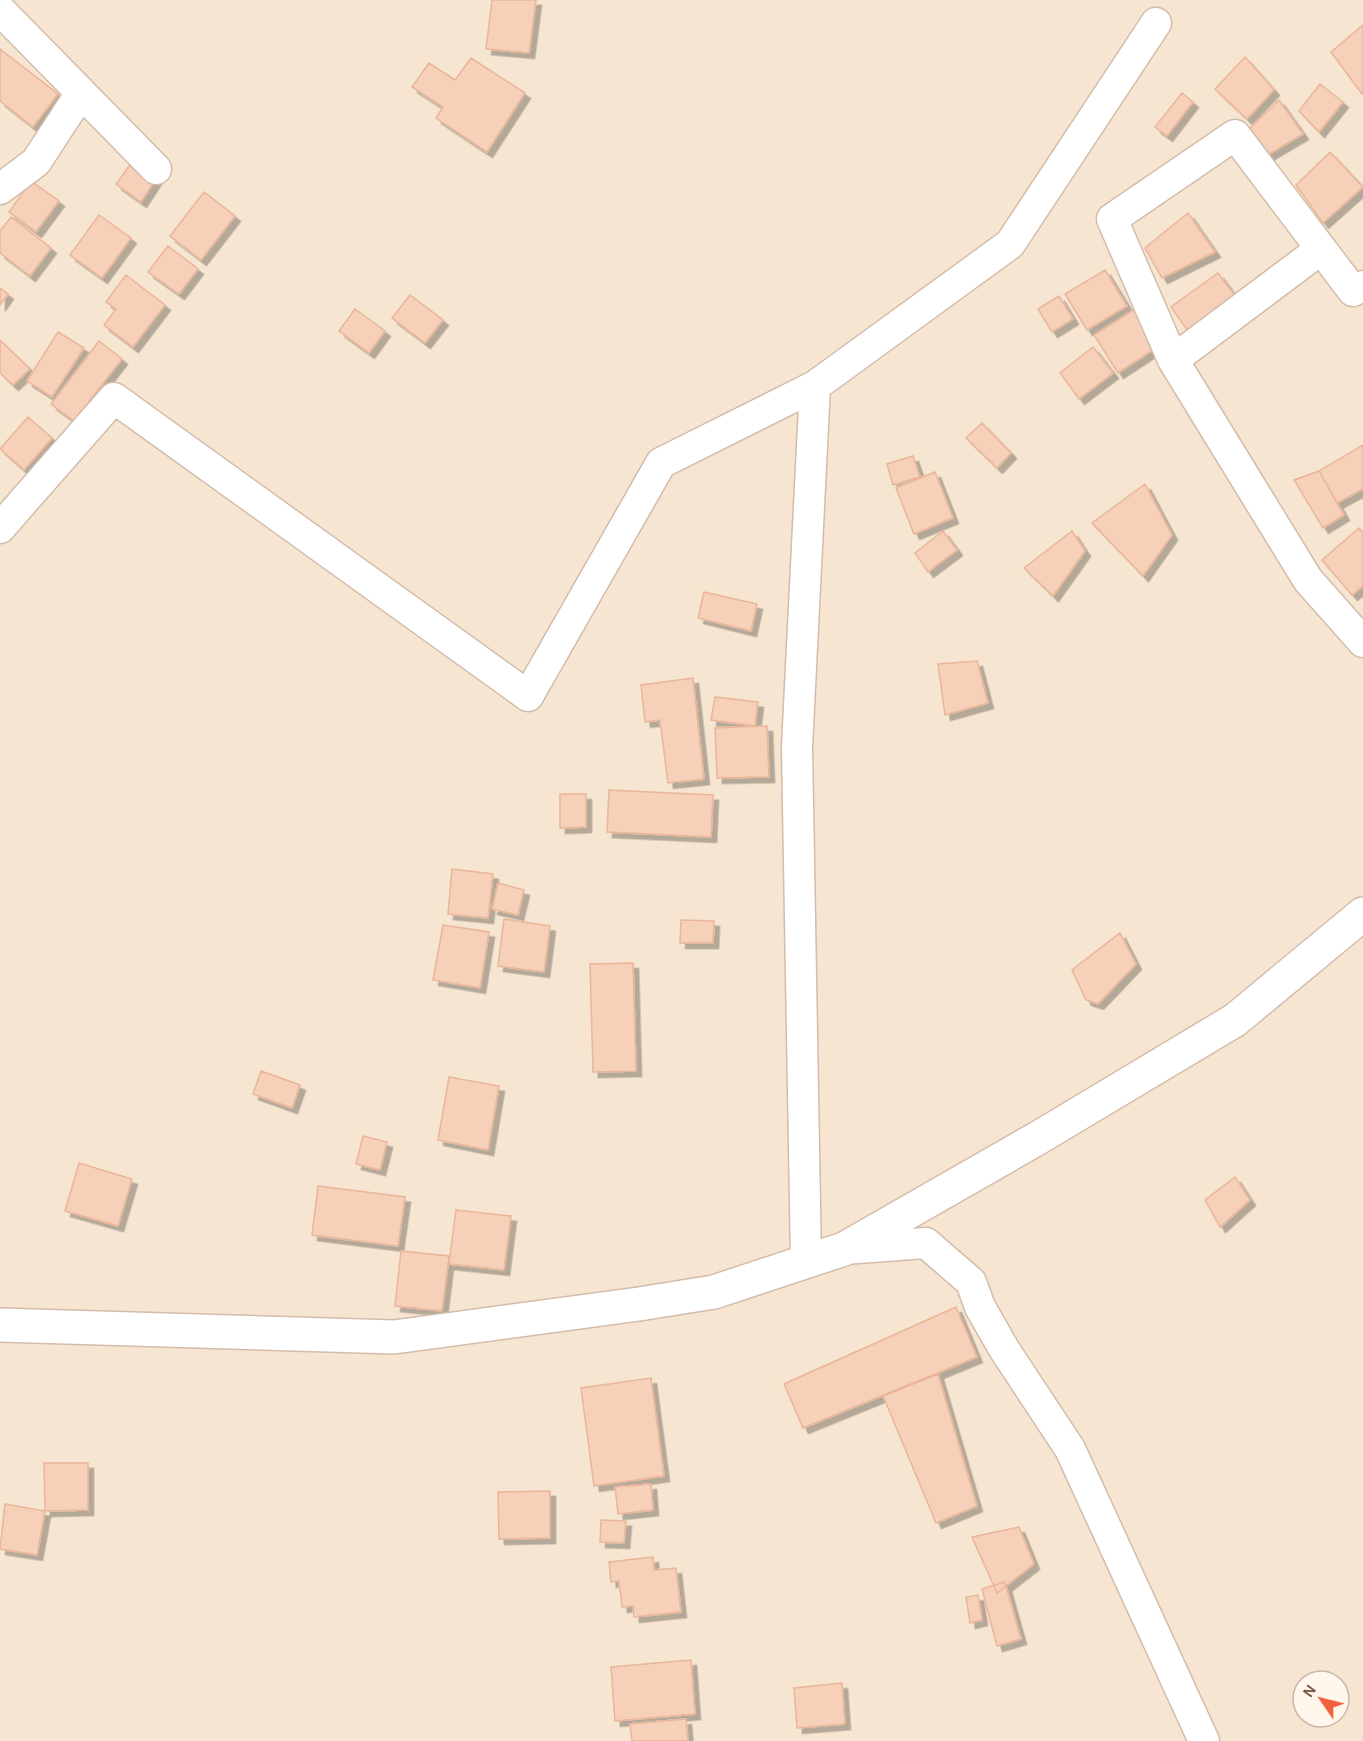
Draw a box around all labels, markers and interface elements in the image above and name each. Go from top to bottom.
north arrow [1291,1669,1351,1729]
text: N [1300,1682,1319,1700]

